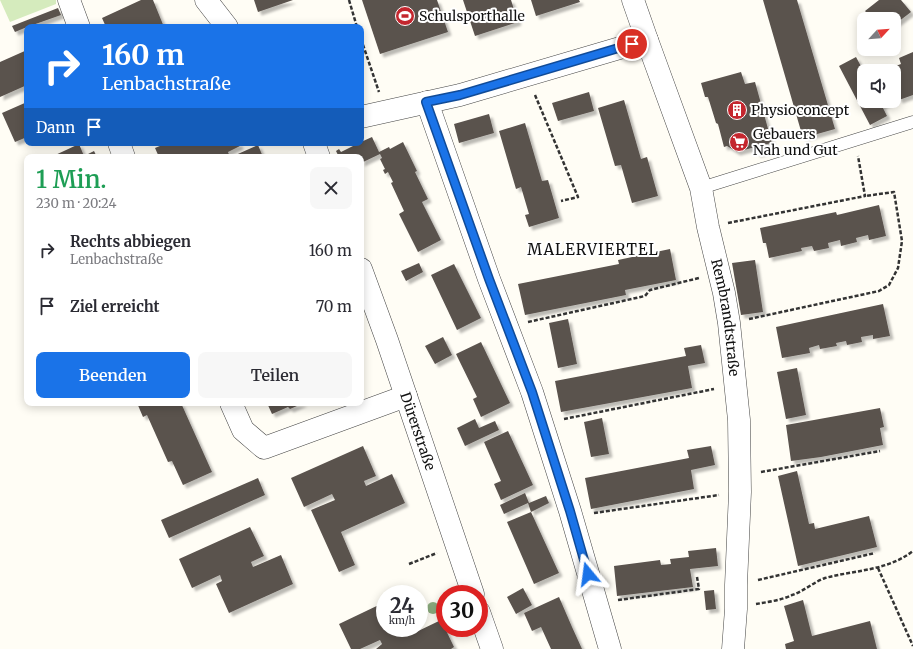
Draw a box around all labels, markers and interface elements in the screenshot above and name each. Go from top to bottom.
sports icon: Schulsporthalle [394,5,416,27]
place label: Schulsporthalle [419,7,525,25]
north arrow [857,12,901,56]
map controls [857,12,901,108]
pin [615,27,649,61]
icon: arrive [621,33,643,55]
text: 160 m [102,37,184,73]
icon: right [36,40,88,92]
button: sound [857,64,901,108]
text: Lenbachstraße [102,72,231,95]
building icon: Physioconcept [726,99,748,121]
place label: Physioconcept [751,101,850,119]
icon: arrive [83,116,105,138]
text: Dann [36,118,75,137]
place label: Gebauers Nah und Gut [753,125,838,159]
supermarket icon: Gebauers Nah und Gut [728,131,750,153]
text: 1 Min. [36,164,107,195]
button: close [310,167,352,209]
text: 230 m · 20:24 [36,195,116,212]
text: Rechts abbiegen [70,232,191,251]
icon: right [36,239,58,261]
district label: MALERVIERTEL [527,240,659,259]
text: 160 m [309,241,352,260]
text: Lenbachstraße [70,251,163,268]
street label: Rembrandtstraße [707,257,743,377]
icon: arrive [36,295,58,317]
text: Ziel erreicht [70,297,160,316]
text: 70 m [316,297,352,316]
button: Beenden [36,352,190,398]
button: Teilen [198,352,352,398]
street label: Dürerstraße [396,390,440,473]
position arrow [567,553,609,595]
speed limit sign: 30 [436,585,488,637]
text: 24 [390,593,414,618]
text: km/h [389,614,415,627]

